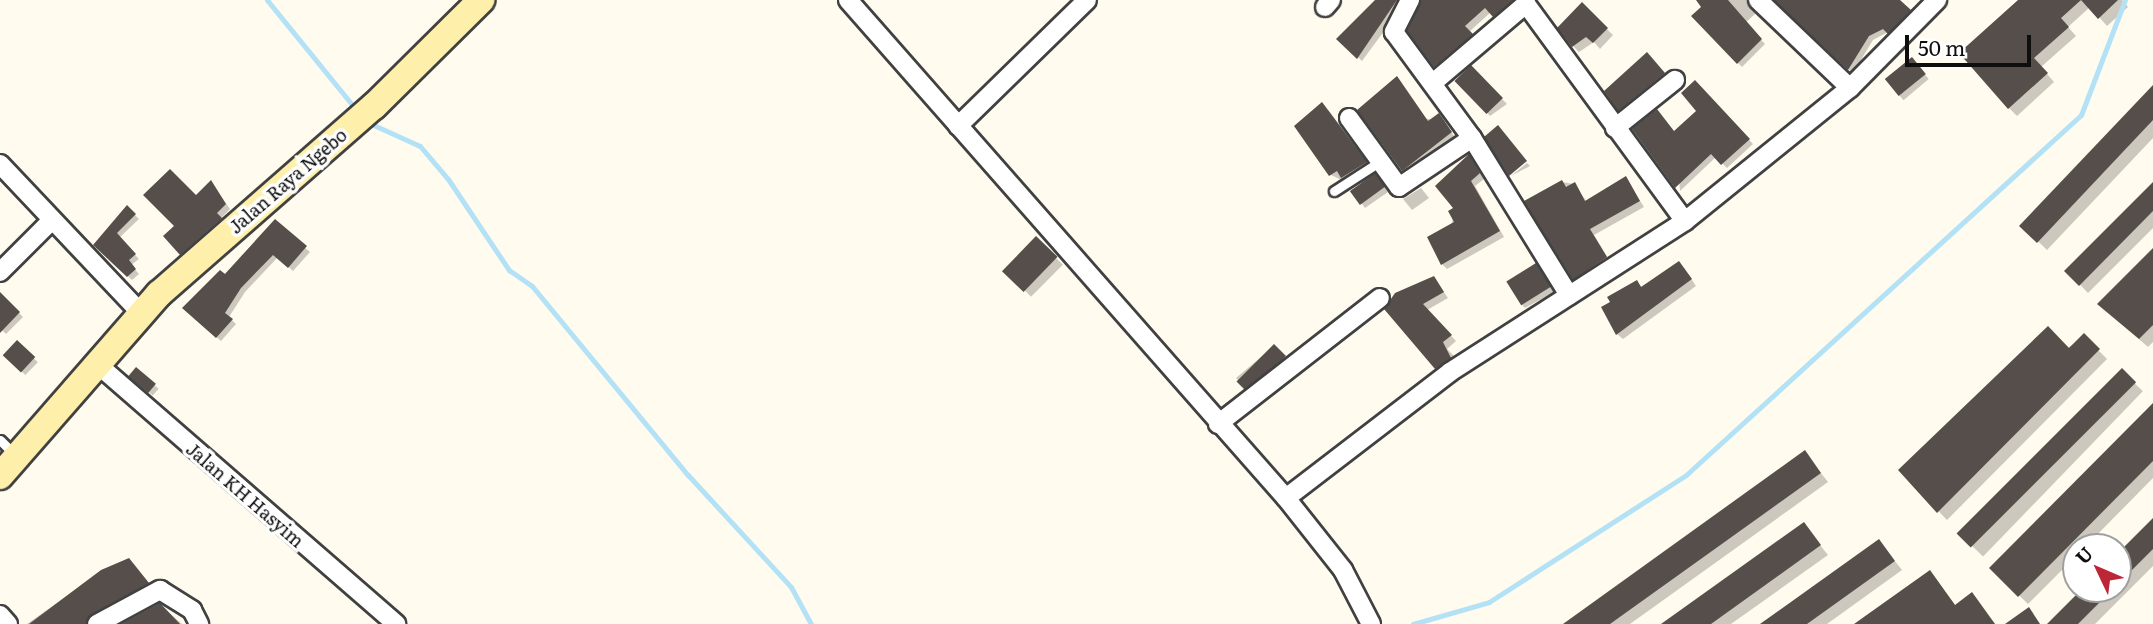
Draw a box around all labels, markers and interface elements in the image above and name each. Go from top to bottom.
scale bar [1908,21,2034,65]
text: 50 m [1918,31,1965,62]
street label: Jalan Raya Ngebo [225,124,351,238]
street label: Jalan KH Hasyim [182,438,308,552]
north arrow [2062,533,2132,603]
text: U [2068,540,2099,570]

